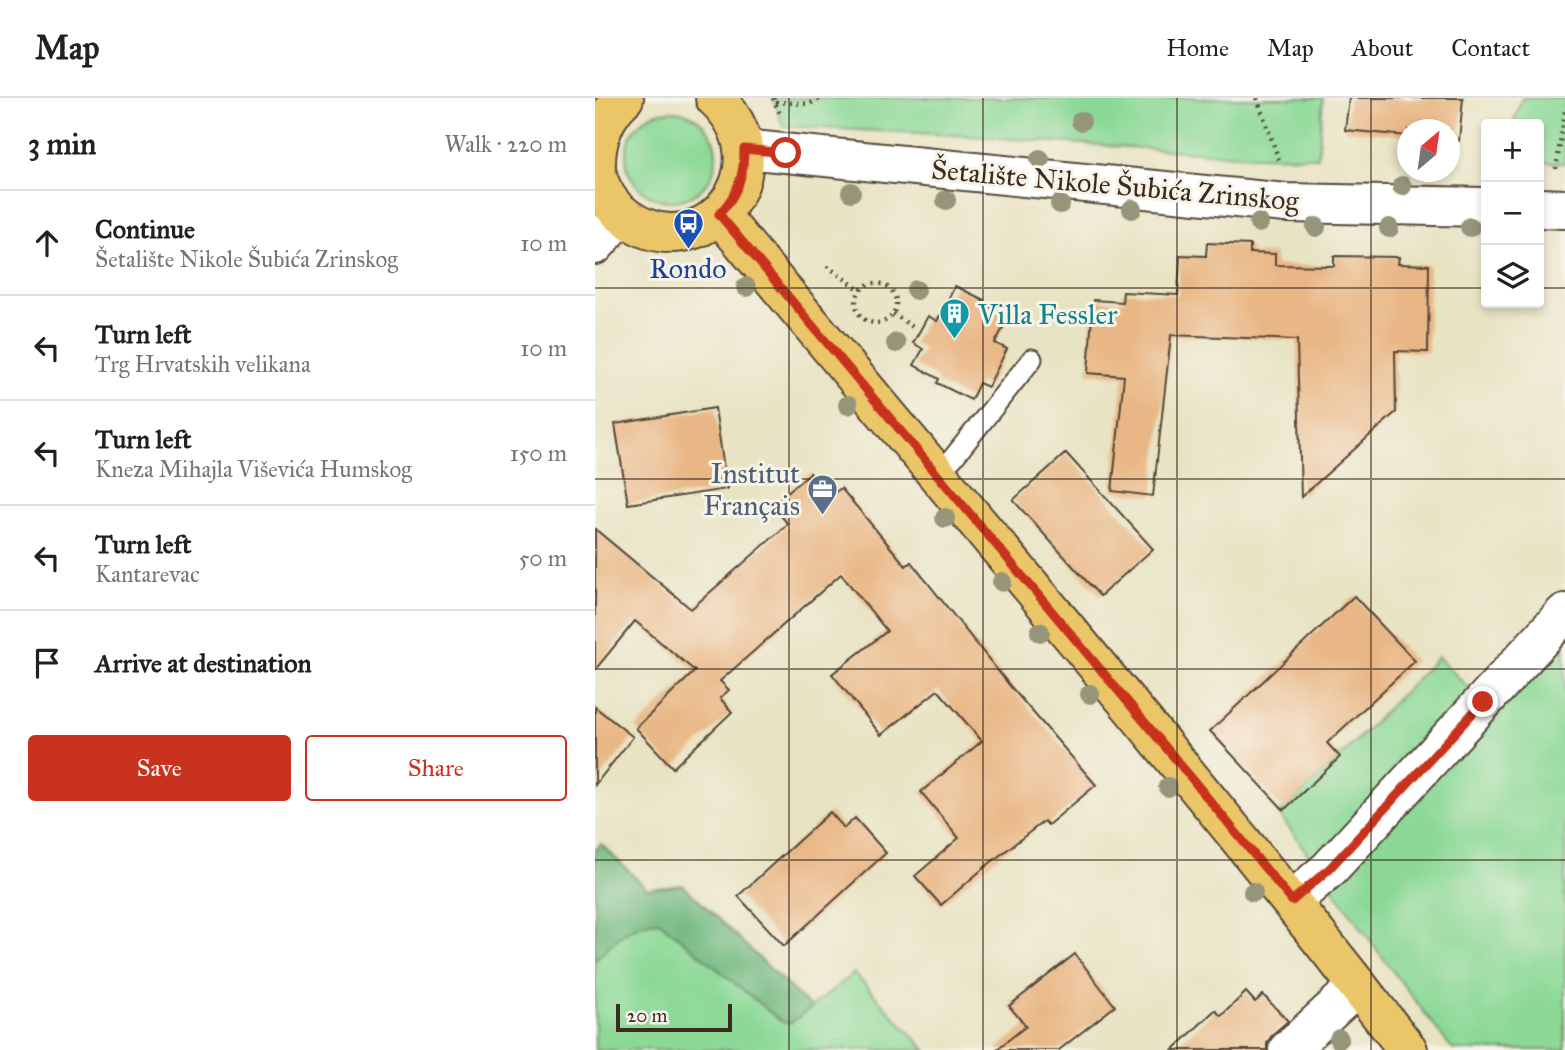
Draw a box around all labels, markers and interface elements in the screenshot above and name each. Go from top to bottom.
text: Map [35,28,99,68]
text: Home [1166,33,1229,63]
text: Map [1267,33,1314,63]
text: About [1352,33,1413,63]
text: Contact [1451,33,1530,63]
north arrow [1397,119,1460,182]
map controls [1481,119,1544,308]
button: + [1481,119,1544,182]
text: 3 min [28,126,96,162]
text: Walk · 220 m [444,130,567,158]
route start [770,137,801,168]
street label: Šetalište Nikole Šubića Zrinskog [930,151,1301,219]
button: − [1481,182,1544,245]
bus stop icon: Rondo [671,207,705,251]
text: Continue [95,213,195,245]
icon: ahead [28,224,66,262]
text: 10 m [520,229,567,257]
text: Šetalište Nikole Šubića Zrinskog [95,245,398,273]
button: layers [1481,245,1544,308]
place label: Rondo [649,251,727,286]
building icon: Villa Fessler [938,297,972,341]
place label: Villa Fessler [977,297,1118,332]
text: Turn left [95,318,191,350]
icon: left [28,329,66,367]
text: 10 m [520,334,567,362]
text: Trg Hrvatskih velikana [95,350,311,378]
text: Turn left [95,423,191,455]
icon: left [28,434,66,472]
text: 150 m [510,439,567,467]
text: Kneza Mihajla Viševića Humskog [95,455,412,483]
place label: Institut Français [703,456,800,523]
office icon: Institut Français [806,472,840,516]
text: Turn left [95,528,191,560]
icon: left [28,539,66,577]
text: 50 m [519,544,567,572]
text: Kantarevac [95,560,200,588]
icon: arrive [28,644,66,682]
text: Arrive at destination [95,647,312,679]
route end [1467,686,1498,717]
button: Save [28,735,291,801]
button: Share [305,735,567,801]
scale bar [616,1001,731,1033]
text: 20 m [627,1004,668,1027]

